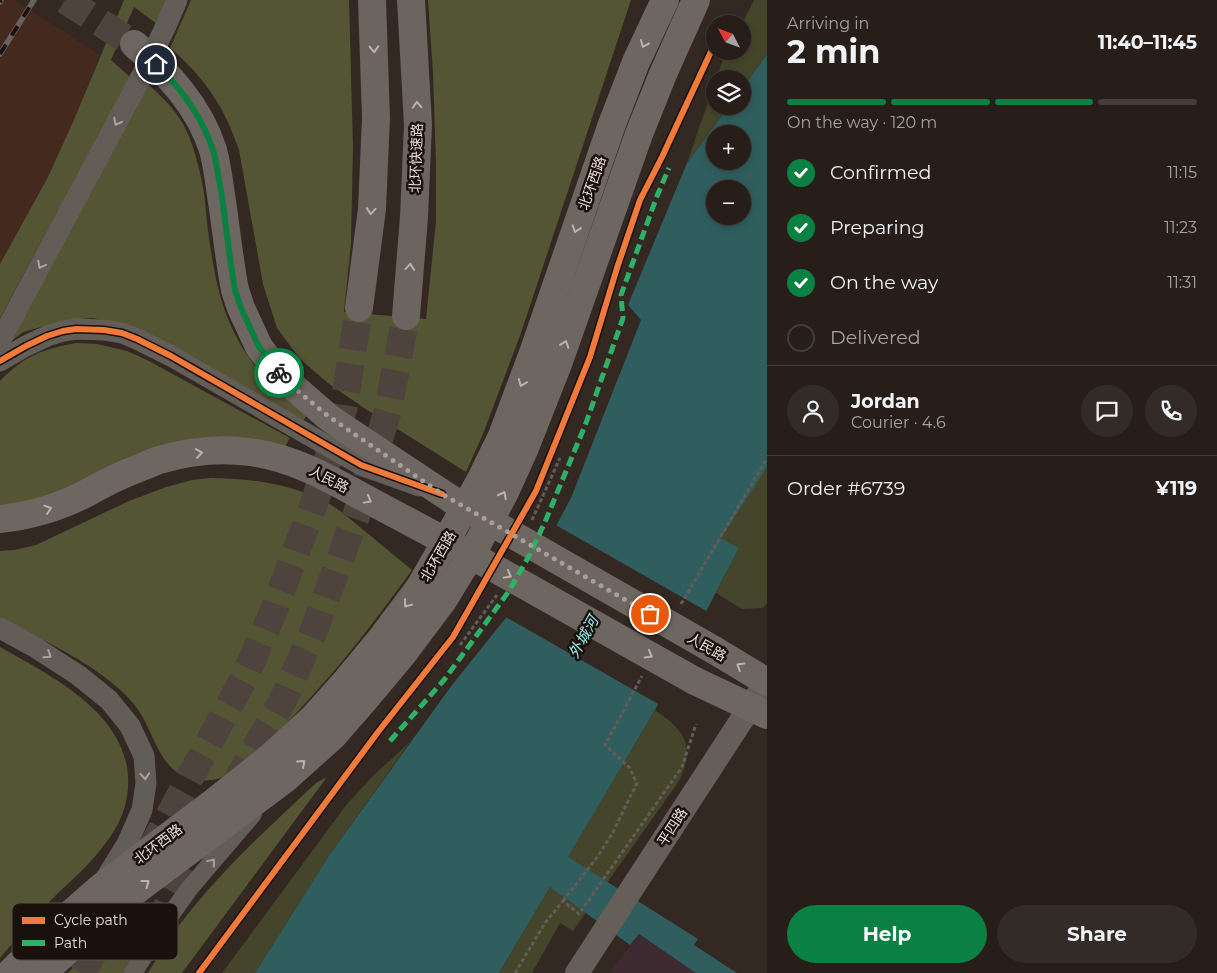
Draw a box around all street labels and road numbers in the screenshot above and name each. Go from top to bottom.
street label: 北环快速路 [406,123,426,193]
street label: 北环西路 [574,154,610,212]
street label: 人民路 [306,461,352,497]
street label: 北环西路 [416,527,460,585]
street label: 人民路 [684,629,730,665]
street label: 平四路 [653,804,691,850]
street label: 北环西路 [130,820,186,868]

